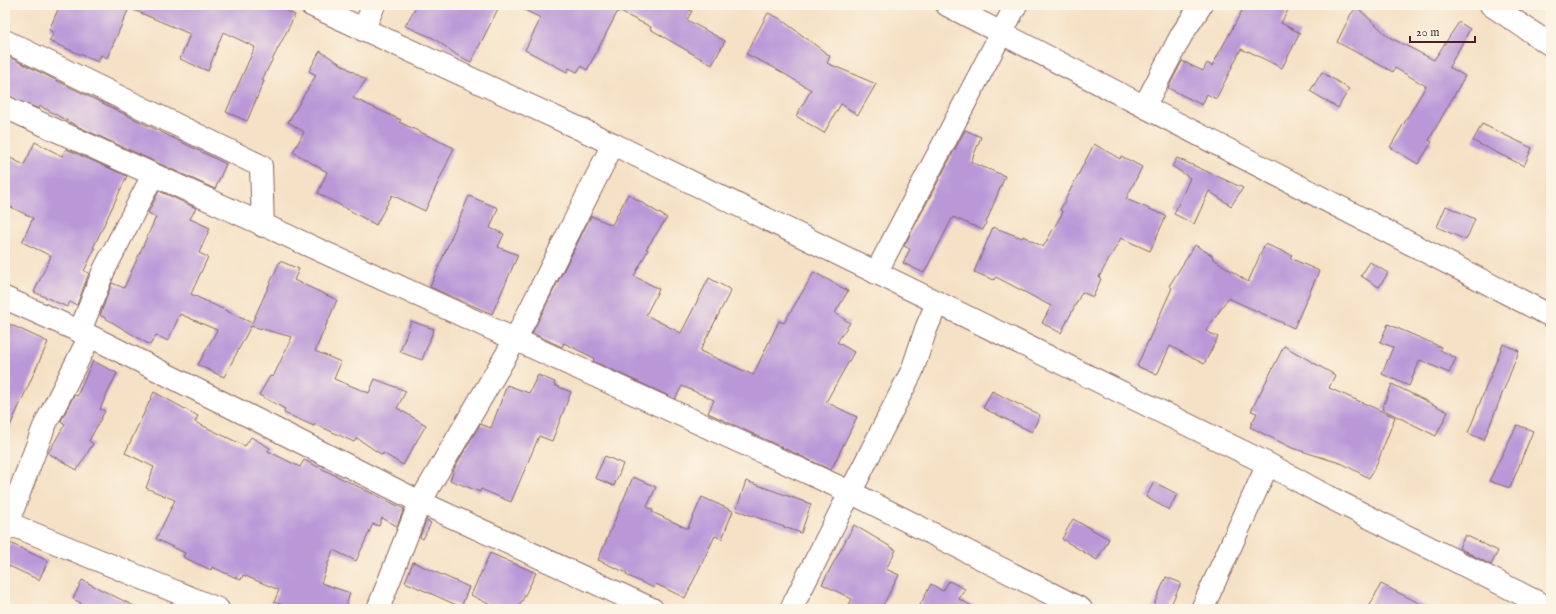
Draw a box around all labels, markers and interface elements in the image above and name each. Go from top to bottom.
scale bar [1410,18,1475,44]
text: 20 m [1416,25,1439,40]

